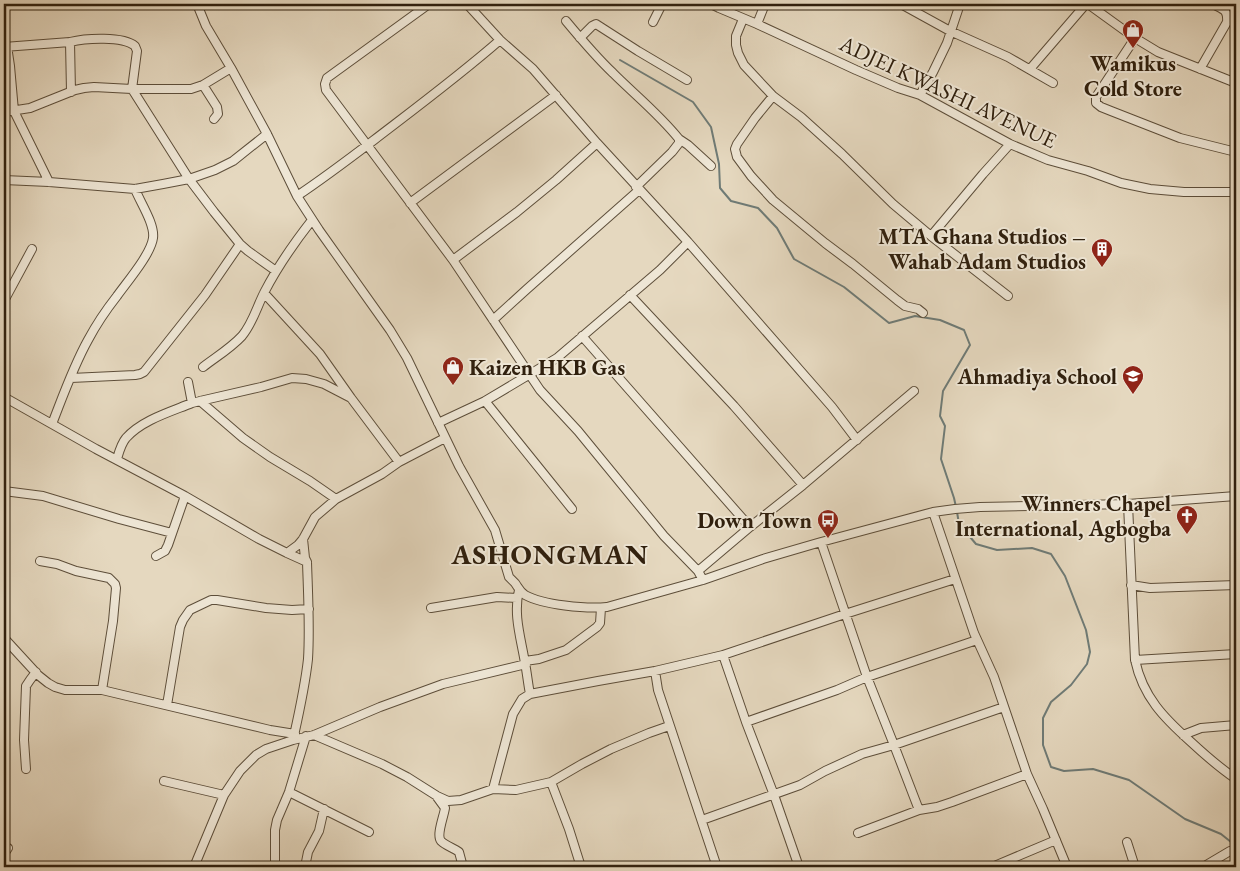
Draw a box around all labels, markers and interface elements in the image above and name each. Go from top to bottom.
shop icon: Wamikus Cold Store [1121,18,1145,49]
street label: ADJEI KWASHI AVENUE [834,28,1061,155]
place label: Wamikus Cold Store [1084,49,1182,103]
place label: MTA Ghana Studios – Wahab Adam Studios [878,222,1086,276]
building icon: MTA Ghana Studios – Wahab Adam Studios [1090,237,1114,268]
place label: Kaizen HKB Gas [469,353,625,382]
shop icon: Kaizen HKB Gas [441,355,465,386]
place label: Ahmadiya School [957,362,1117,391]
school or university icon: Ahmadiya School [1121,364,1145,395]
place label: Winners Chapel International, Agbogba [955,489,1171,543]
church icon: Winners Chapel International, Agbogba [1175,504,1199,535]
place label: Down Town [697,506,813,535]
bus stop icon: Down Town [816,508,840,539]
district label: ASHONGMAN [450,536,649,572]

